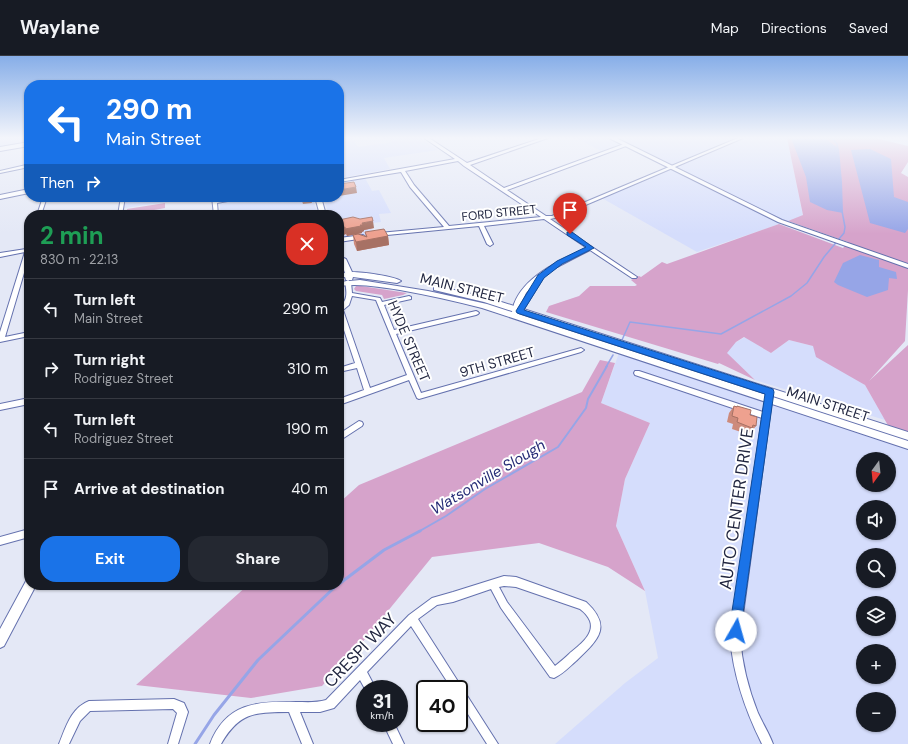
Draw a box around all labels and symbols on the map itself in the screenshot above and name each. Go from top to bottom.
pin [553,193,587,234]
street label: FORD STREET [461,201,537,225]
street label: MAIN STREET [418,269,506,307]
street label: HYDE STREET [384,298,434,385]
street label: 9TH STREET [457,343,537,381]
street label: MAIN STREET [785,382,872,426]
street label: AUTO CENTER DRIVE [714,427,758,591]
water label: Watsonville Slough [427,435,549,519]
north arrow [856,452,896,492]
street label: CRESPI WAY [319,608,401,692]
position arrow [715,610,757,652]
speed limit sign: 40 [416,680,468,732]

